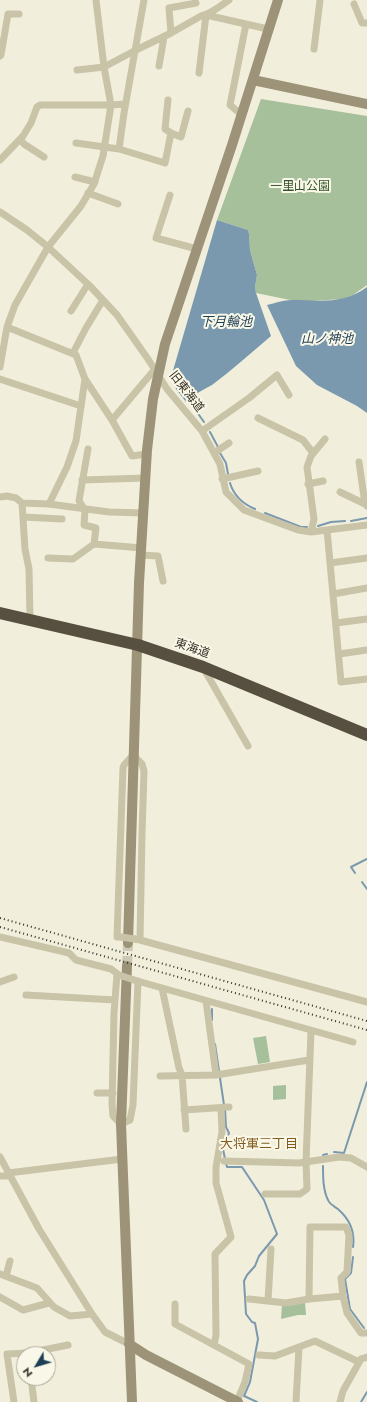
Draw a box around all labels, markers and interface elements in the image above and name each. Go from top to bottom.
park label: 一里山公園 [270,180,330,194]
water label: 下月輪池 [200,315,252,331]
water label: 山ノ神池 [301,332,353,348]
street label: 旧東海道 [166,369,206,415]
street label: 東海道 [173,636,211,662]
district label: 大将軍三丁目 [220,1137,298,1153]
north arrow [16,1346,56,1386]
text: N [18,1364,36,1381]

